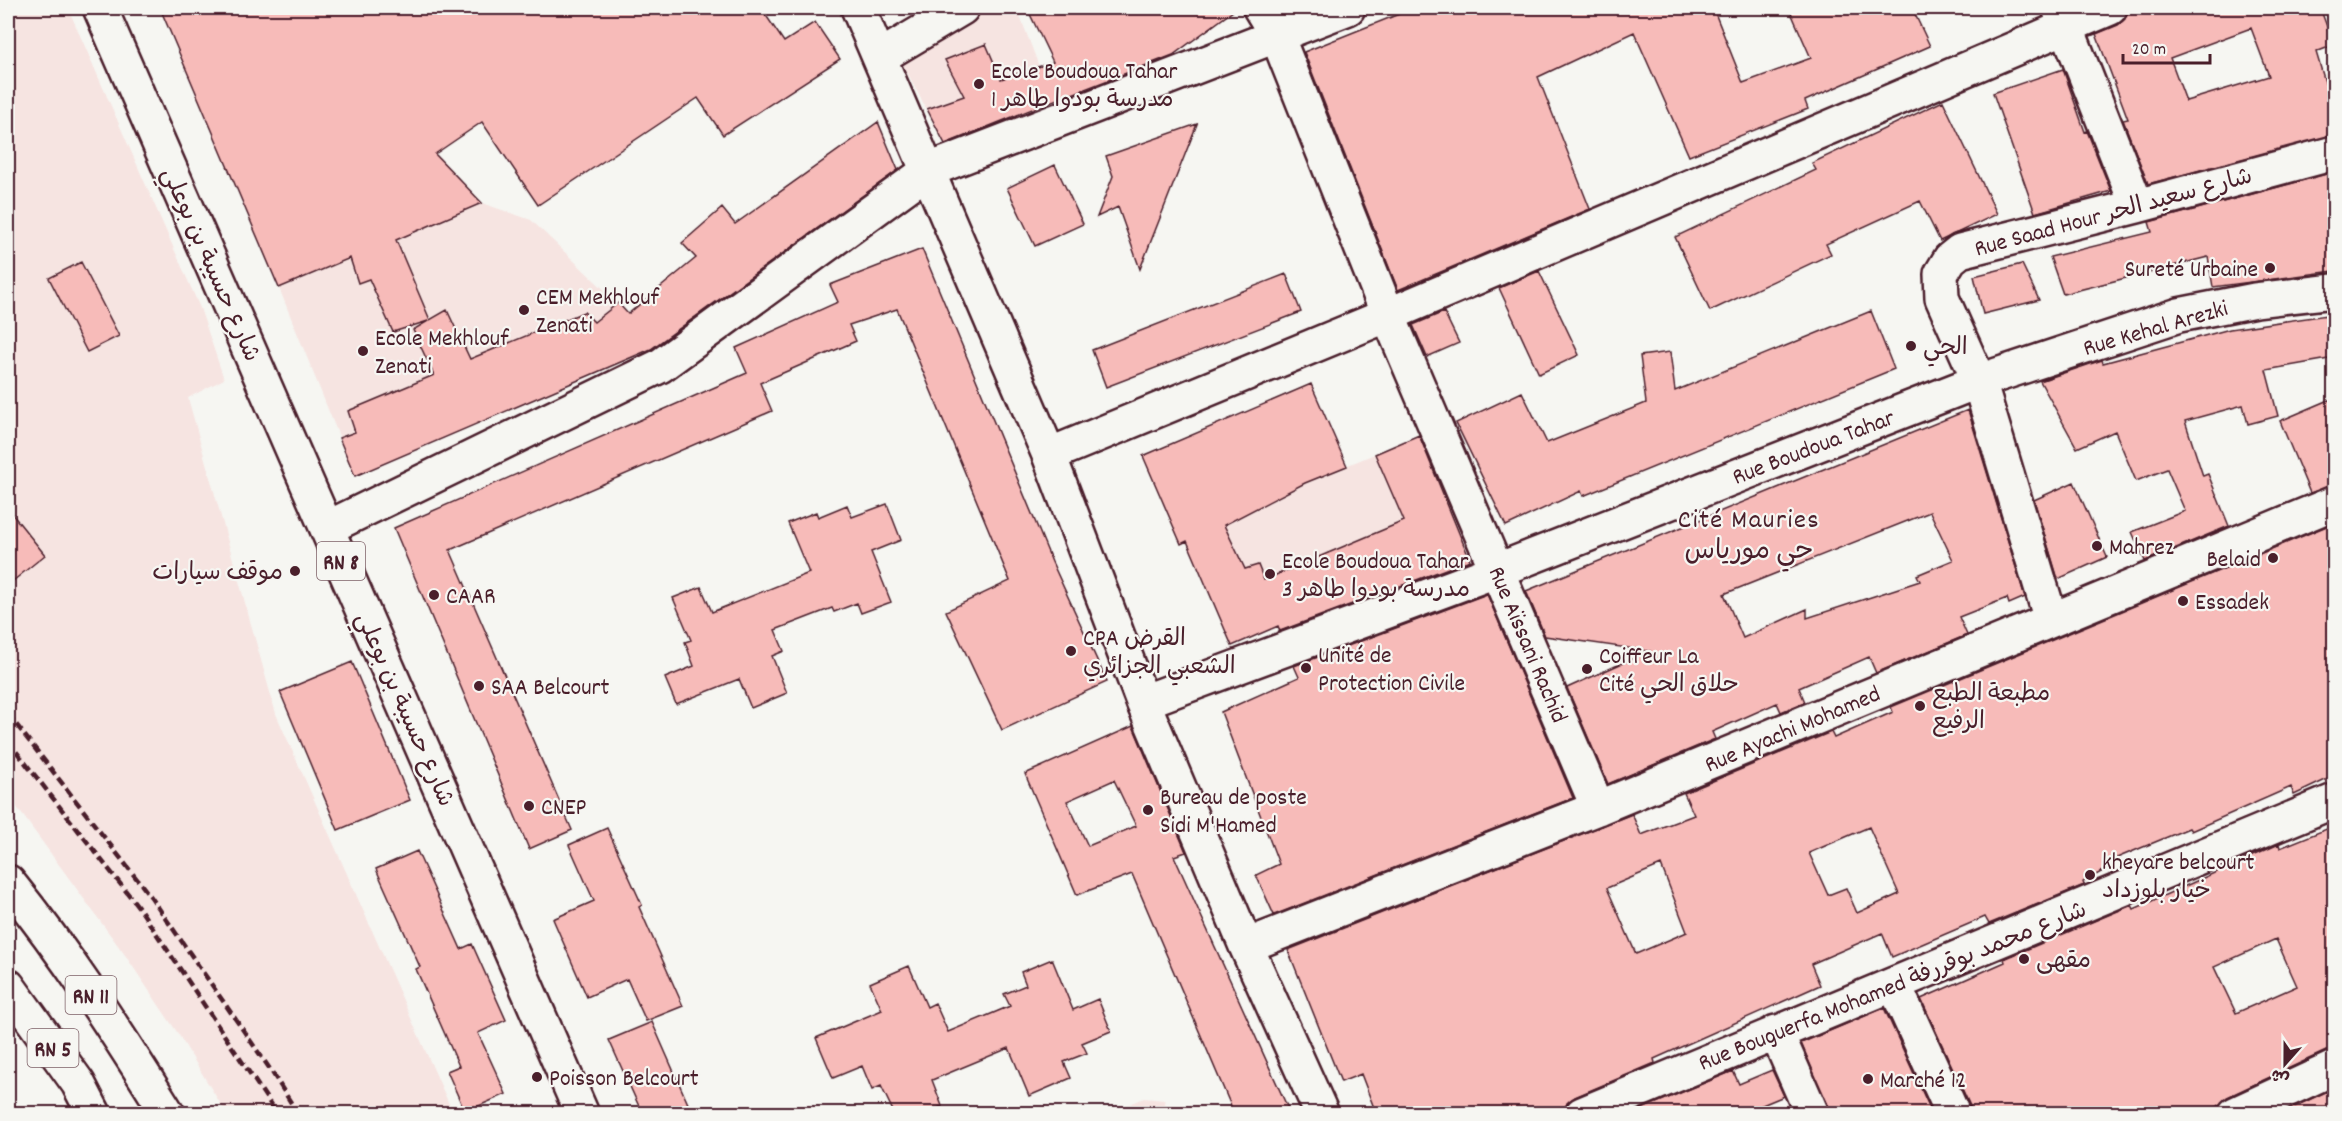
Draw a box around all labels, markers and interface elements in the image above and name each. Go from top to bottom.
scale bar [2123,27,2210,65]
text: 20 m [2132,38,2166,63]
place label: Ecole Boudoua Tahar 1 مدرسة بودوا طاهر [991,56,1178,118]
marker: Ecole Boudoua Tahar 1 مدرسة بودوا طاهر [972,77,986,91]
street label: Rue Saad Hour شارع سعيد الحر [1971,160,2257,267]
street label: شارع حسيبة بن بوعلي [150,162,267,368]
place label: Sureté Urbaine [2125,254,2258,288]
marker: Sureté Urbaine [2263,261,2277,275]
place label: CEM Mekhlouf Zenati [536,282,660,344]
street label: Rue Kehal Arezki [2079,293,2232,367]
marker: CEM Mekhlouf Zenati [517,303,531,317]
place label: Ecole Mekhlouf Zenati [375,323,509,385]
place label: الحي [1923,332,1968,367]
marker: الحي [1904,339,1918,353]
marker: Ecole Mekhlouf Zenati [356,344,370,358]
street label: Rue Boudoua Tahar [1728,402,1900,495]
district label: Cité Mauries حي مورياس [1678,502,1820,572]
place label: Mahrez [2109,532,2174,566]
marker: Mahrez [2090,539,2104,553]
road number: RN 8 [317,542,365,580]
place label: Belaid [2206,544,2261,578]
place label: Ecole Boudoua Tahar 3 مدرسة بودوا طاهر [1282,546,1470,608]
marker: Belaid [2266,551,2280,565]
place label: موقف سيارات [152,557,283,591]
street label: Rue Aïssani Rachid [1478,562,1575,729]
marker: موقف سيارات [288,564,302,578]
marker: Ecole Boudoua Tahar 3 مدرسة بودوا طاهر [1263,567,1277,581]
place label: CAAR [446,581,496,615]
place label: Essadek [2195,587,2269,621]
marker: CAAR [427,588,441,602]
marker: Essadek [2176,594,2190,608]
street label: شارع حسيبة بن بوعلي [344,607,461,813]
place label: CPA القرض الشعبي الجزائري [1083,623,1236,686]
place label: Unité de Protection Civile [1318,640,1465,702]
place label: Coiffeur La Cité حلاق الحي [1599,641,1739,704]
marker: CPA القرض الشعبي الجزائري [1064,644,1078,658]
marker: Unité de Protection Civile [1299,661,1313,675]
marker: Coiffeur La Cité حلاق الحي [1580,662,1594,676]
place label: SAA Belcourt [491,672,610,706]
street label: Rue Ayachi Mohamed [1700,678,1886,783]
place label: مطبعة الطبع الرفيع [1932,678,2050,740]
marker: SAA Belcourt [472,679,486,693]
marker: مطبعة الطبع الرفيع [1913,699,1927,713]
place label: Bureau de poste Sidi M'Hamed [1160,782,1307,844]
place label: CNEP [541,792,587,826]
marker: CNEP [522,799,536,813]
marker: Bureau de poste Sidi M'Hamed [1141,803,1155,817]
place label: kheyare belcourt خيار بلوزداد [2102,847,2255,909]
marker: kheyare belcourt خيار بلوزداد [2083,868,2097,882]
street label: Rue Bouguerfa Mohamed شارع محمد بوقررفة [1694,894,2092,1081]
place label: مقهى [2036,945,2091,979]
marker: مقهى [2017,952,2031,966]
road number: RN 11 [66,976,116,1014]
road number: RN 5 [28,1029,78,1067]
north arrow [2255,1034,2315,1094]
text: ش [2268,1062,2293,1090]
place label: Poisson Belcourt [549,1063,699,1097]
place label: Marché 12 [1880,1065,1966,1099]
marker: Poisson Belcourt [530,1070,544,1084]
marker: Marché 12 [1861,1072,1875,1086]

